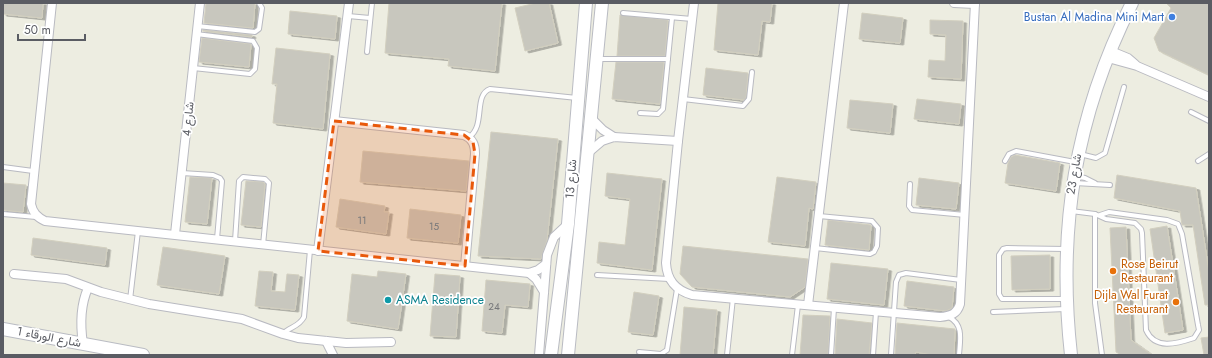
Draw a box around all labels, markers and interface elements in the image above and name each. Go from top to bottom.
place label: Bustan Al Madina Mini Mart [1024,8,1164,26]
marker: Bustan Al Madina Mini Mart [1167,12,1177,22]
scale bar [18,16,85,42]
text: 50 m [24,21,51,39]
street label: شارع 4 [177,101,199,137]
street label: شارع 23 [1062,152,1086,196]
street label: شارع 13 [561,159,581,199]
house number: 11 [358,213,367,228]
house number: 15 [429,219,439,234]
place label: Rose Beirut Restaurant [1121,255,1178,287]
marker: Rose Beirut Restaurant [1108,266,1118,276]
place label: Dijla Wal Furat Restaurant [1094,286,1168,318]
place label: ASMA Residence [396,291,484,309]
marker: ASMA Residence [383,295,393,305]
marker: Dijla Wal Furat Restaurant [1171,297,1181,307]
house number: 24 [488,299,500,314]
street label: شارع الورقاء 1 [15,322,83,352]

